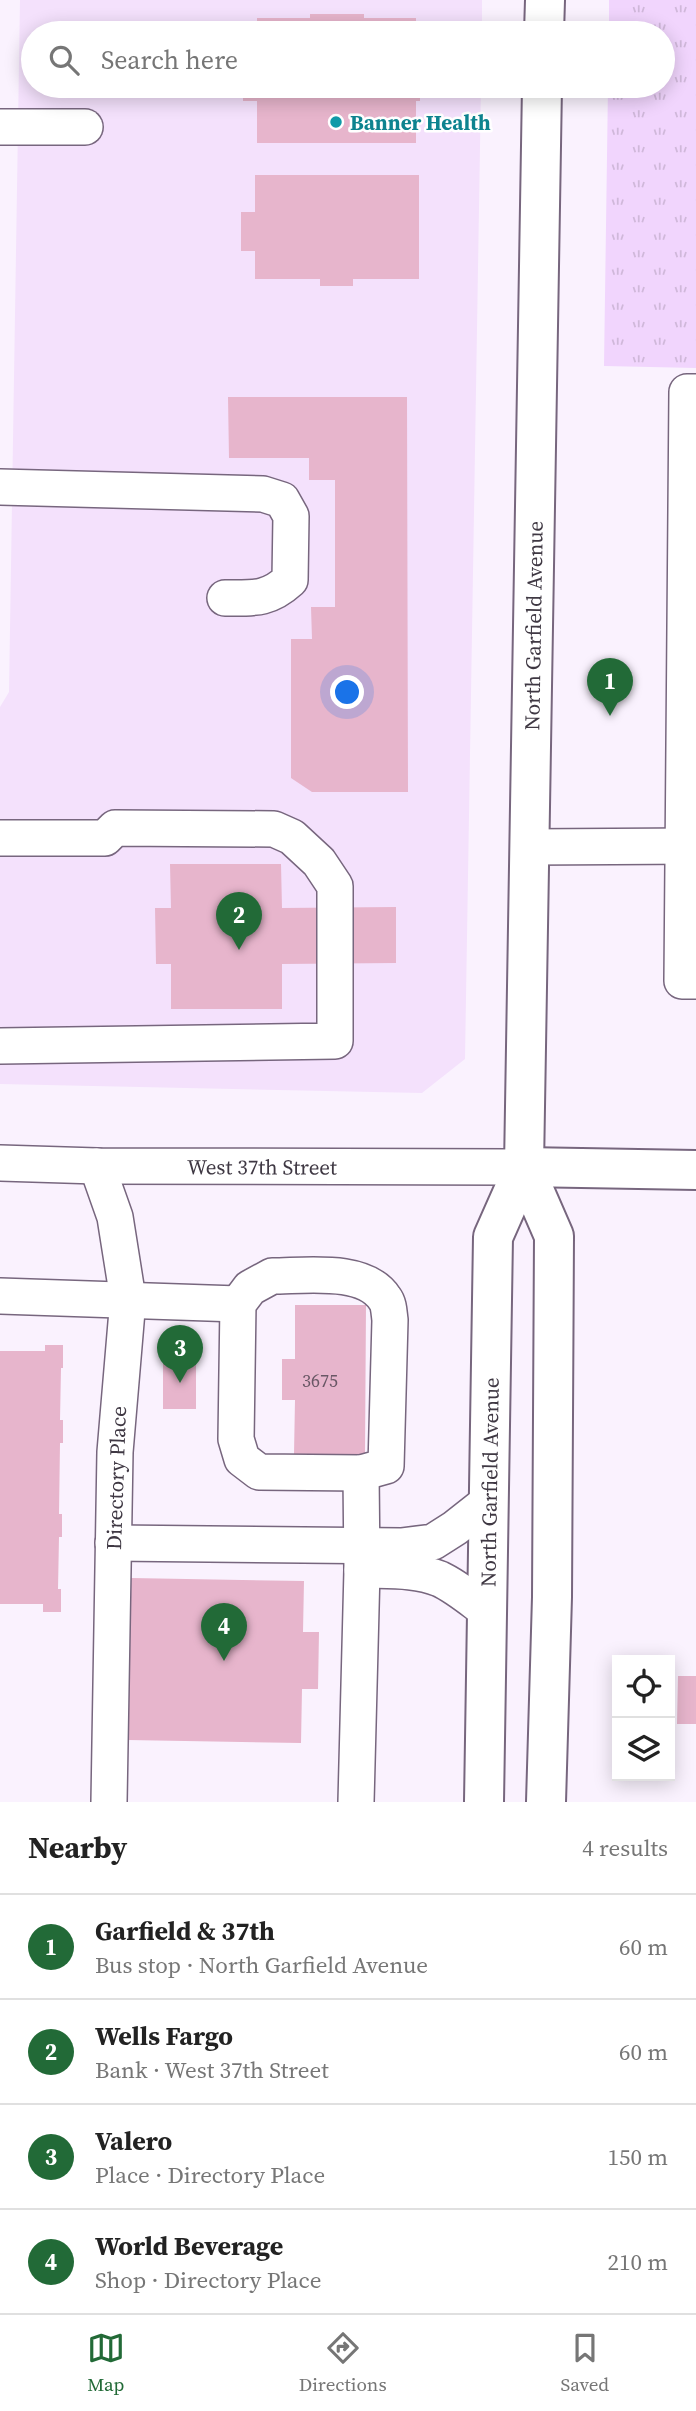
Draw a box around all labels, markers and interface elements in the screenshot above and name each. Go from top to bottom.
search box [21,21,675,98]
icon: search [45,41,83,79]
text: Search here [101,42,238,78]
place label: Banner Health [350,108,491,137]
marker: Banner Health [328,114,344,130]
street label: North Garfield Avenue [517,521,549,731]
pin: 1 [587,658,633,716]
your location [330,675,364,709]
pin: 2 [216,892,262,950]
street label: West 37th Street [187,1152,337,1181]
pin: 3 [157,1325,203,1383]
house number: 3675 [302,1368,338,1393]
street label: North Garfield Avenue [473,1377,505,1587]
street label: Directory Place [99,1406,133,1550]
pin: 4 [201,1603,247,1661]
map controls [612,1655,675,1781]
button: locate [612,1655,675,1718]
button: layers [612,1718,675,1781]
text: Nearby [28,1827,127,1868]
text: 4 results [582,1832,668,1864]
text: Garfield & 37th [95,1913,275,1949]
text: 1 [45,1931,57,1963]
text: 60 m [619,1931,668,1963]
text: Bus stop · North Garfield Avenue [95,1949,428,1981]
text: Wells Fargo [95,2018,233,2054]
text: 2 [45,2036,57,2068]
text: 60 m [619,2036,668,2068]
text: Bank · West 37th Street [95,2054,329,2086]
text: Valero [95,2123,172,2159]
text: 3 [45,2141,57,2173]
text: 150 m [607,2141,668,2173]
text: Place · Directory Place [95,2159,325,2191]
text: World Beverage [95,2228,283,2264]
text: 4 [45,2246,57,2278]
text: 210 m [607,2246,668,2278]
text: Shop · Directory Place [95,2264,321,2296]
tab: Map [87,2329,125,2397]
tab: Directions [299,2329,387,2397]
tab: Saved [560,2329,609,2397]

